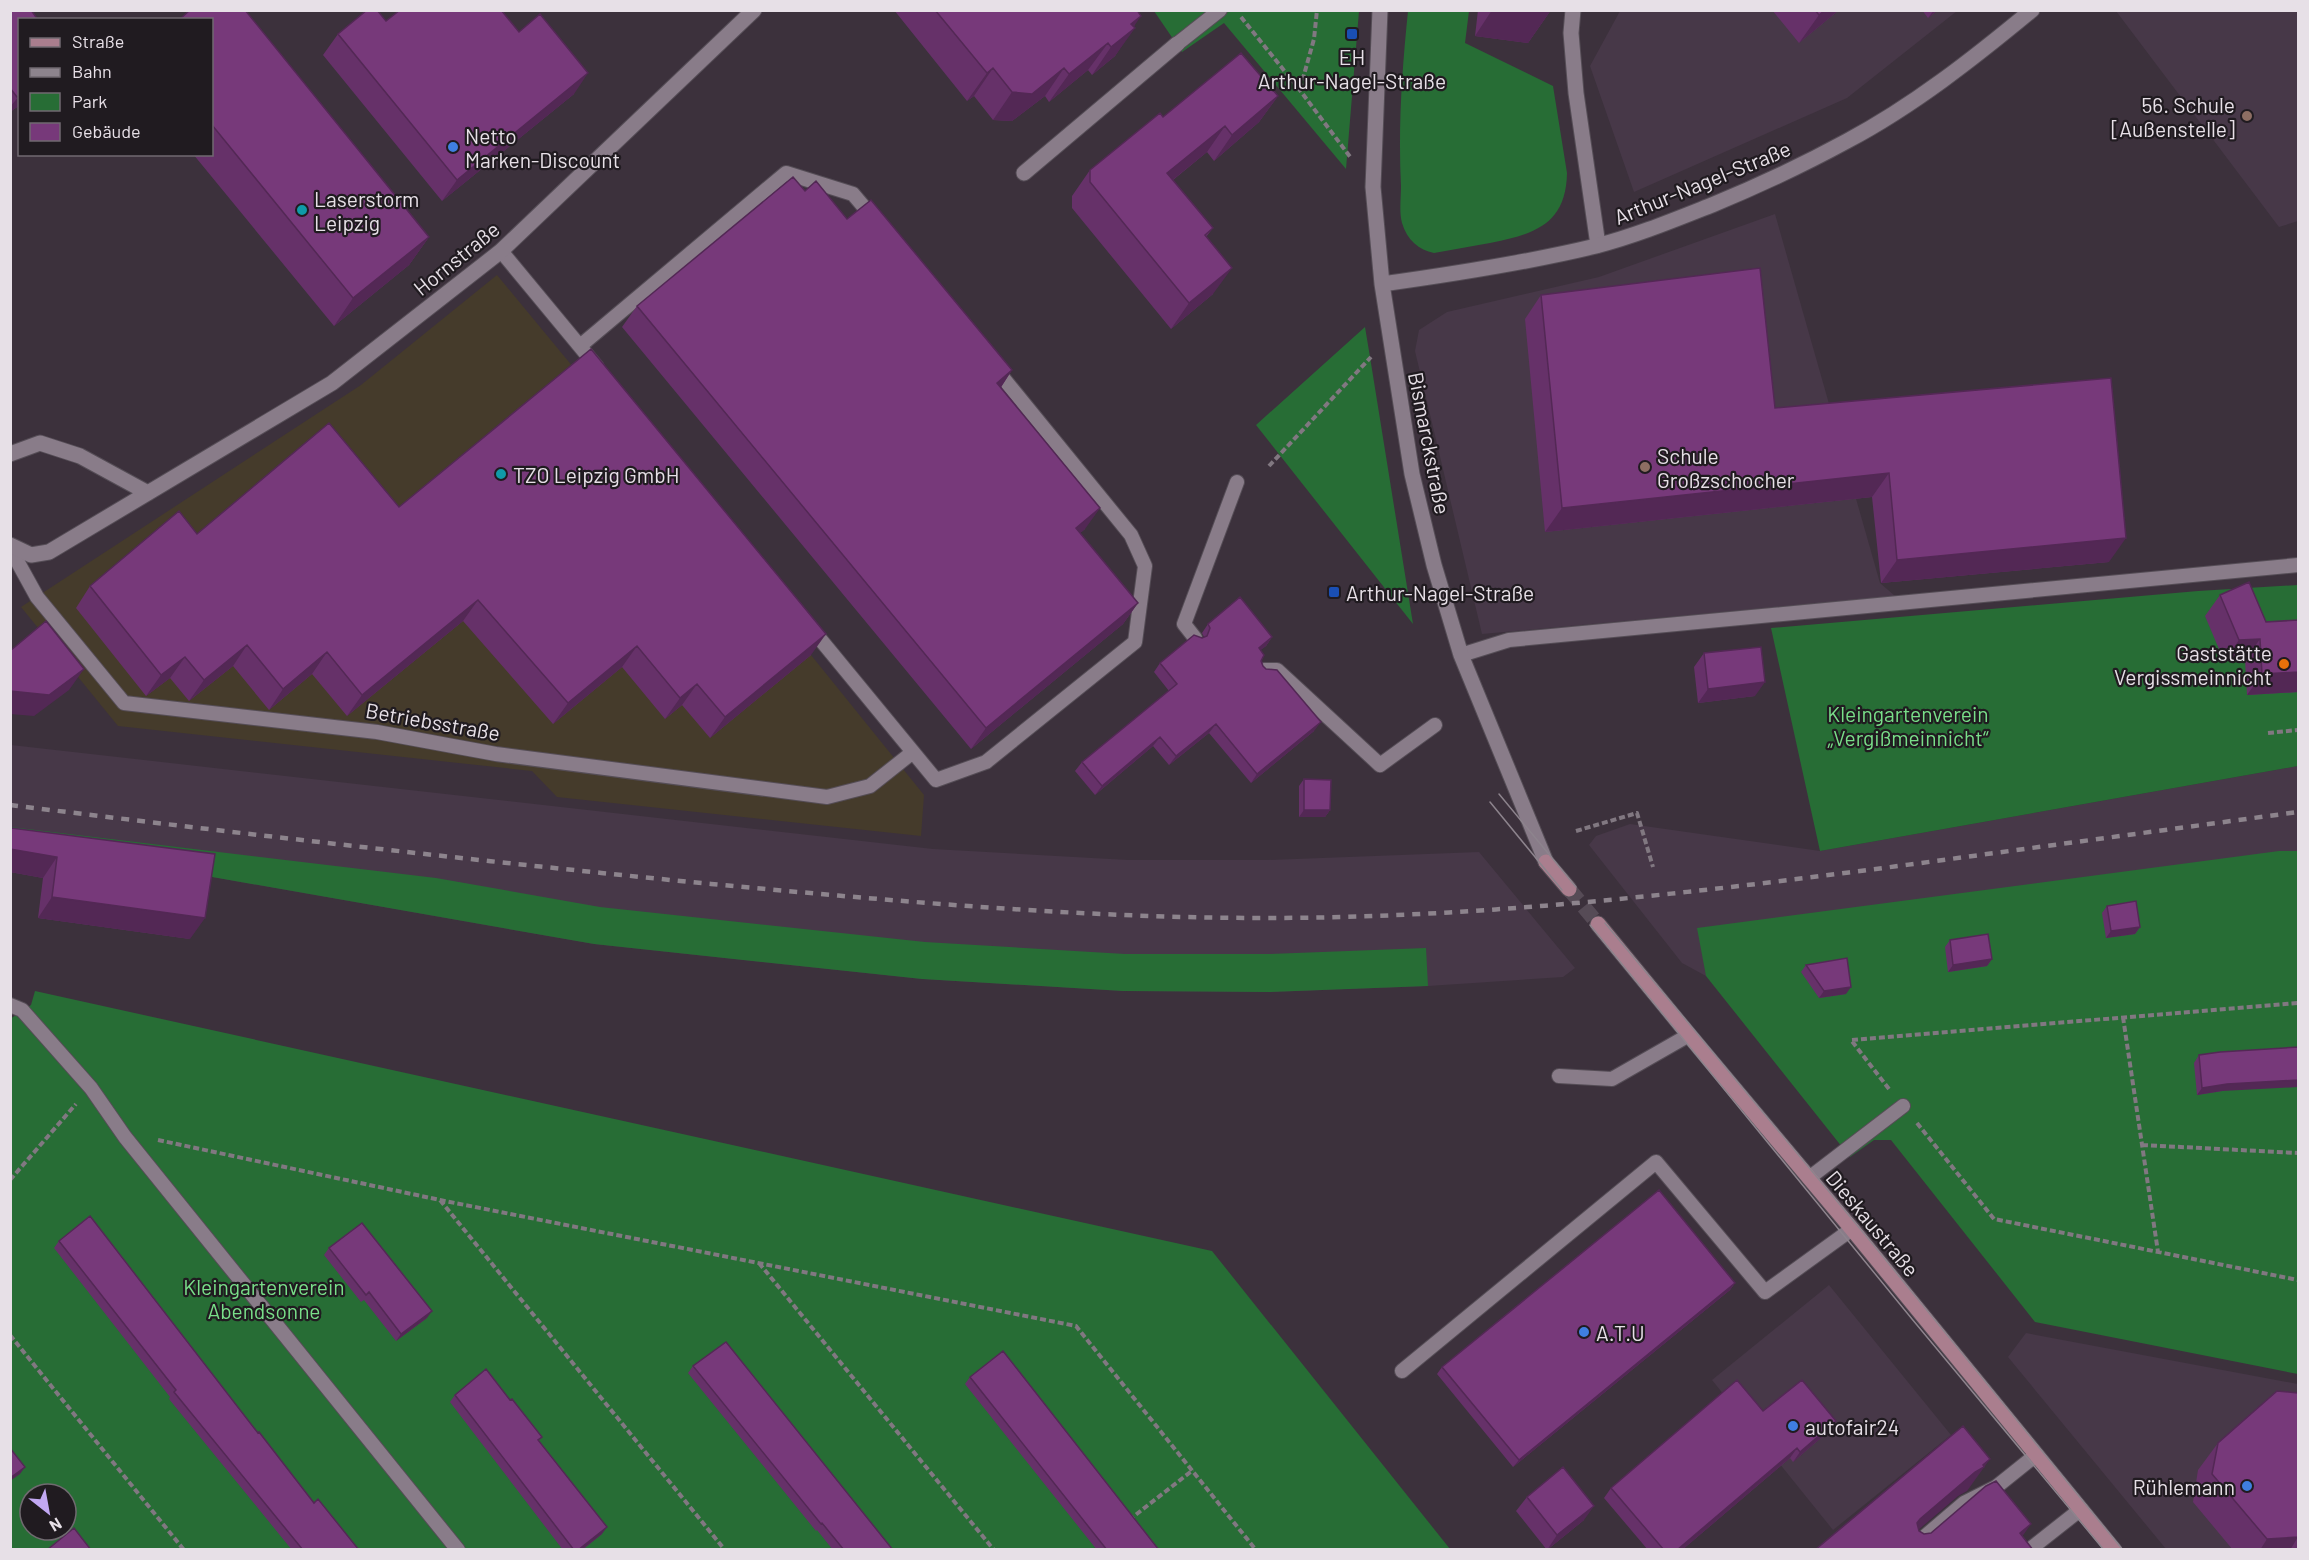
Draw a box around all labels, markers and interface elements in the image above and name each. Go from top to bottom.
legend [18,18,213,156]
marker: EH Arthur-Nagel-Straße [1345,27,1359,41]
text: Straße [72,30,124,52]
place label: EH Arthur-Nagel-Straße [1258,44,1446,93]
text: Bahn [72,60,112,82]
text: Park [72,90,107,112]
place label: 56. Schule [Außenstelle] [2111,92,2235,141]
marker: 56. Schule [Außenstelle] [2240,109,2254,123]
text: Gebäude [72,120,141,142]
place label: Netto Marken-Discount [465,123,620,172]
street label: Arthur-Nagel-Straße [1610,135,1794,229]
marker: Netto Marken-Discount [446,140,460,154]
place label: Laserstorm Leipzig [314,186,419,235]
marker: Laserstorm Leipzig [295,203,309,217]
street label: Hornstraße [408,216,504,300]
street label: Bismarckstraße [1404,370,1456,516]
place label: Schule Großzschocher [1657,443,1795,492]
marker: Schule Großzschocher [1638,460,1652,474]
place label: TZO Leipzig GmbH [513,462,679,487]
marker: TZO Leipzig GmbH [494,467,508,481]
place label: Arthur-Nagel-Straße [1346,580,1534,605]
marker: Arthur-Nagel-Straße [1327,585,1341,599]
place label: Gaststätte Vergissmeinnicht [2114,640,2272,689]
marker: Gaststätte Vergissmeinnicht [2277,657,2291,671]
street label: Betriebsstraße [364,697,502,745]
park label: Kleingartenverein „Vergißmeinnicht“ [1827,701,1989,750]
street label: Dieskaustraße [1821,1165,1925,1281]
park label: Kleingartenverein Abendsonne [183,1274,345,1323]
place label: A.T.U [1596,1320,1645,1345]
marker: A.T.U [1577,1325,1591,1339]
place label: autofair24 [1805,1414,1899,1439]
marker: autofair24 [1786,1419,1800,1433]
place label: Rühlemann [2133,1474,2235,1499]
marker: Rühlemann [2240,1479,2254,1493]
north arrow [18,1482,78,1542]
text: N [47,1514,65,1536]

